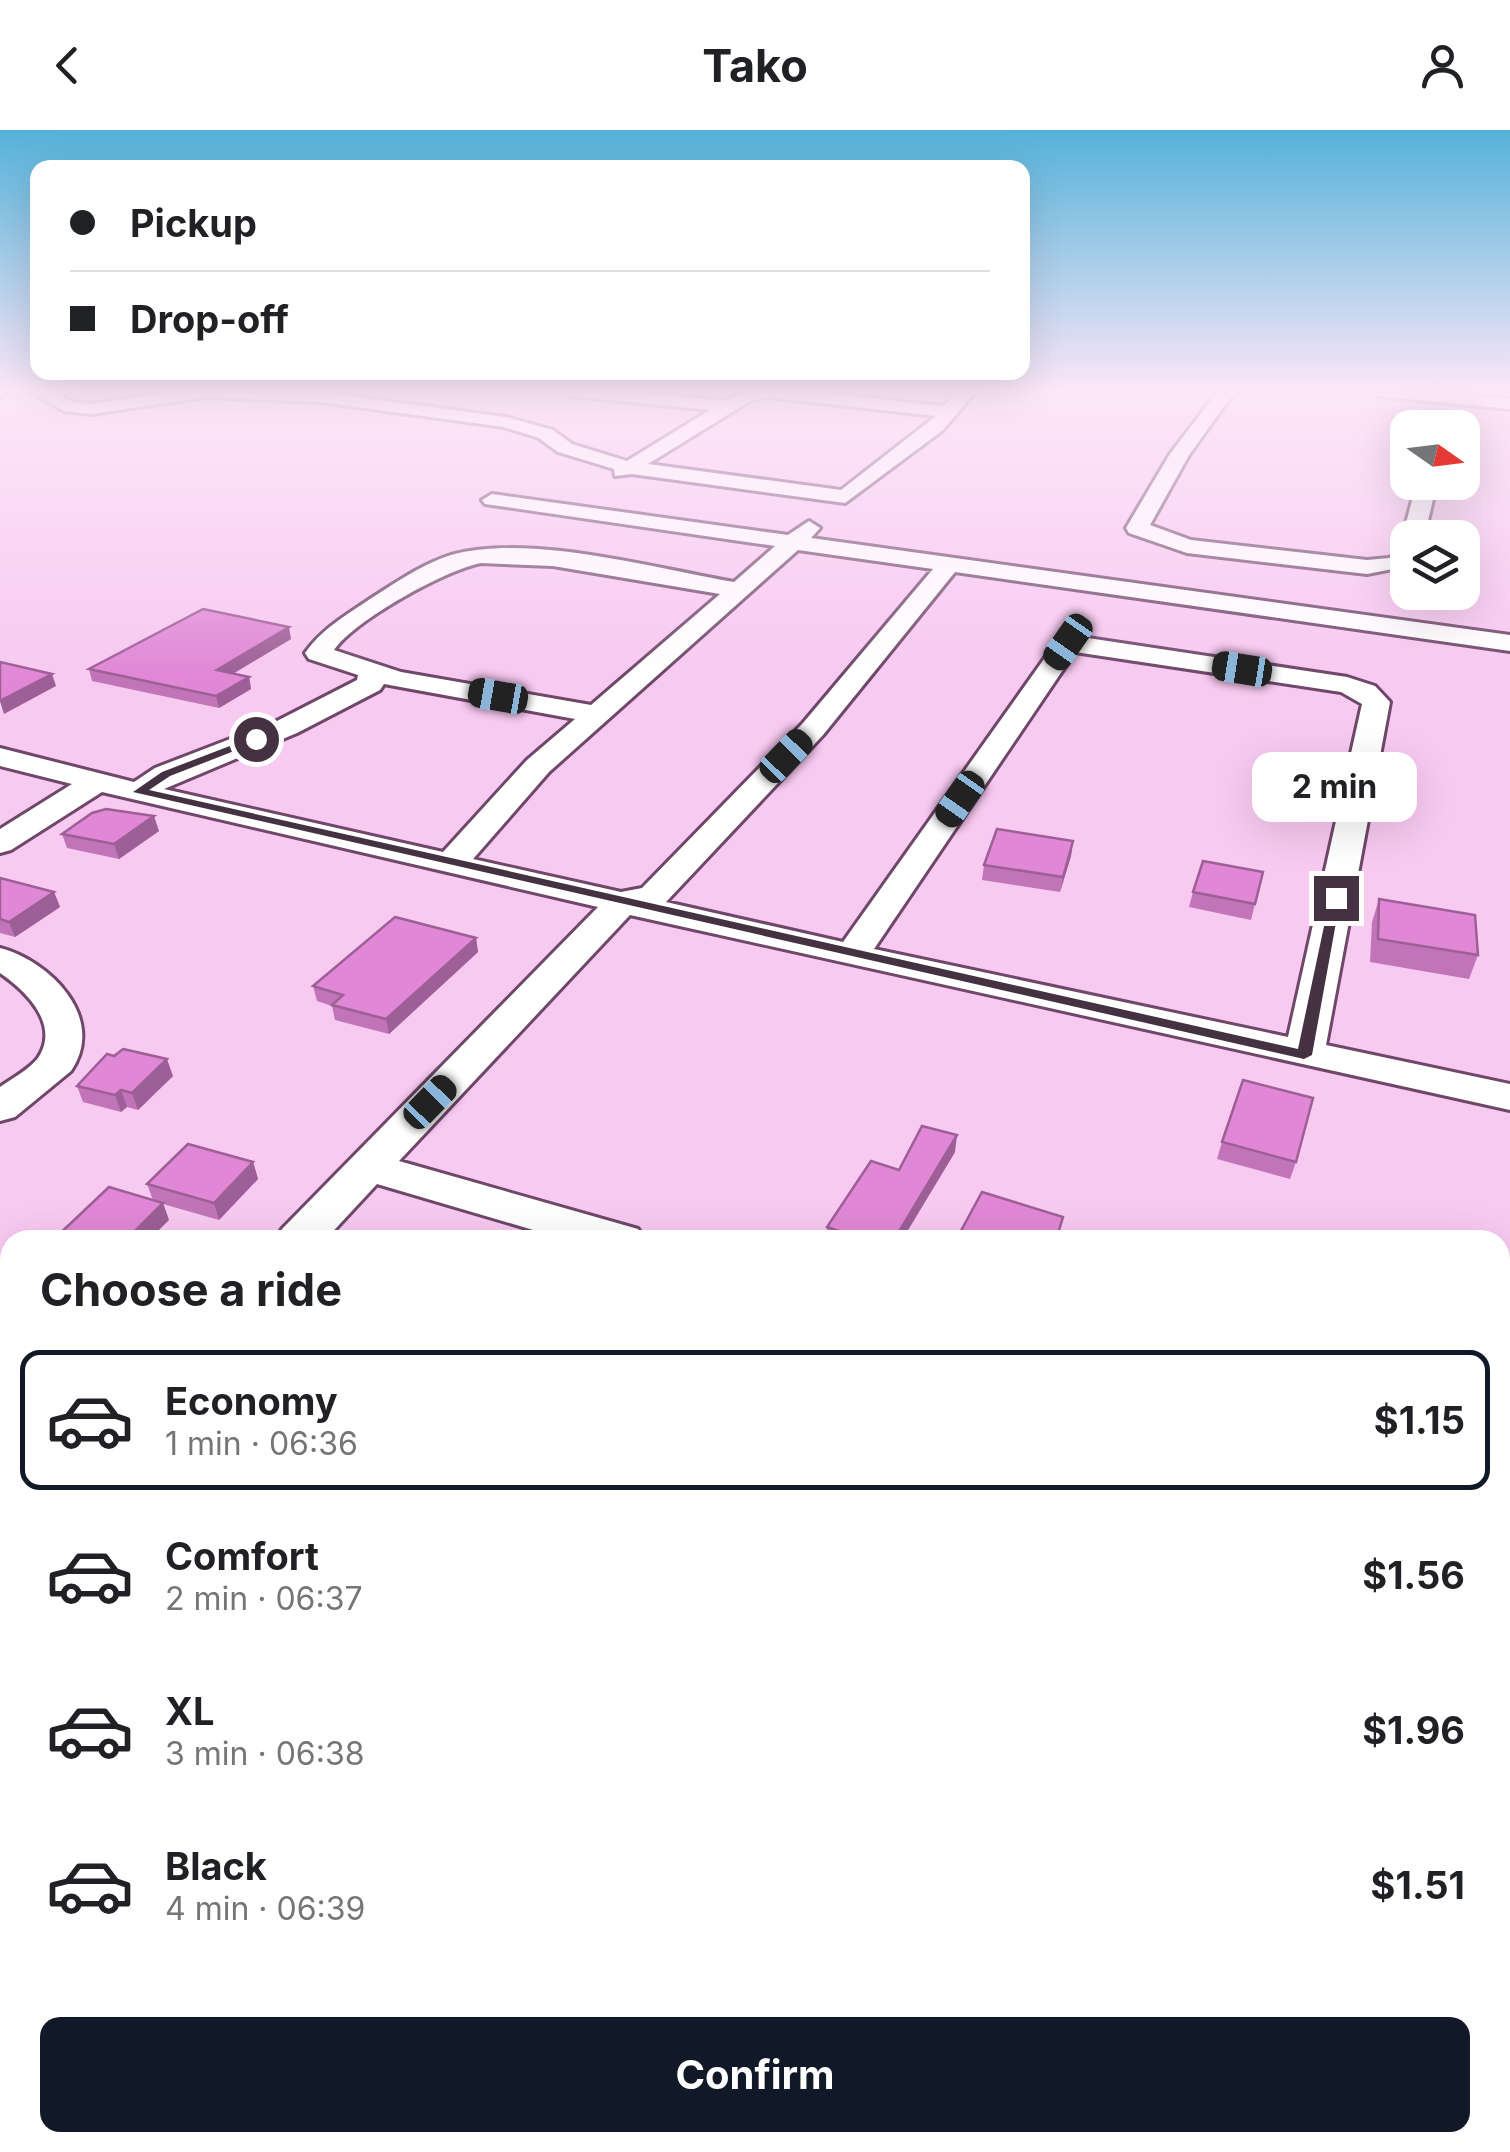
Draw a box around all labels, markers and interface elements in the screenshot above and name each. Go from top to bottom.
icon: back [40,38,95,93]
text: Tako [702,38,808,93]
icon: person [1415,38,1470,93]
text: Pickup [130,200,257,246]
text: Drop-off [130,296,289,342]
north arrow [1390,410,1480,500]
map controls [1390,410,1480,610]
button: layers [1390,520,1480,610]
car [1039,609,1097,675]
car [1210,649,1274,689]
car [466,676,530,716]
route start [234,717,279,762]
car [754,724,818,788]
callout: 2 min [1254,753,1418,823]
car [931,766,989,832]
text: 2 min [1292,767,1377,806]
route end [1314,876,1359,921]
car [398,1070,462,1134]
text: Choose a ride [40,1262,342,1317]
icon: car [45,1375,135,1465]
text: Economy [165,1378,338,1424]
text: $1.15 [1374,1397,1465,1443]
text: 1 min · 06:36 [165,1424,358,1463]
icon: car [45,1530,135,1620]
text: Comfort [165,1533,319,1579]
text: $1.56 [1362,1552,1465,1598]
text: 2 min · 06:37 [165,1579,363,1618]
icon: car [45,1685,135,1775]
text: XL [165,1688,215,1734]
text: $1.96 [1362,1707,1465,1753]
text: 3 min · 06:38 [165,1734,364,1773]
icon: car [45,1840,135,1930]
text: Black [165,1843,267,1889]
text: $1.51 [1371,1862,1465,1908]
text: 4 min · 06:39 [165,1889,365,1928]
button: Confirm [40,2017,1470,2132]

